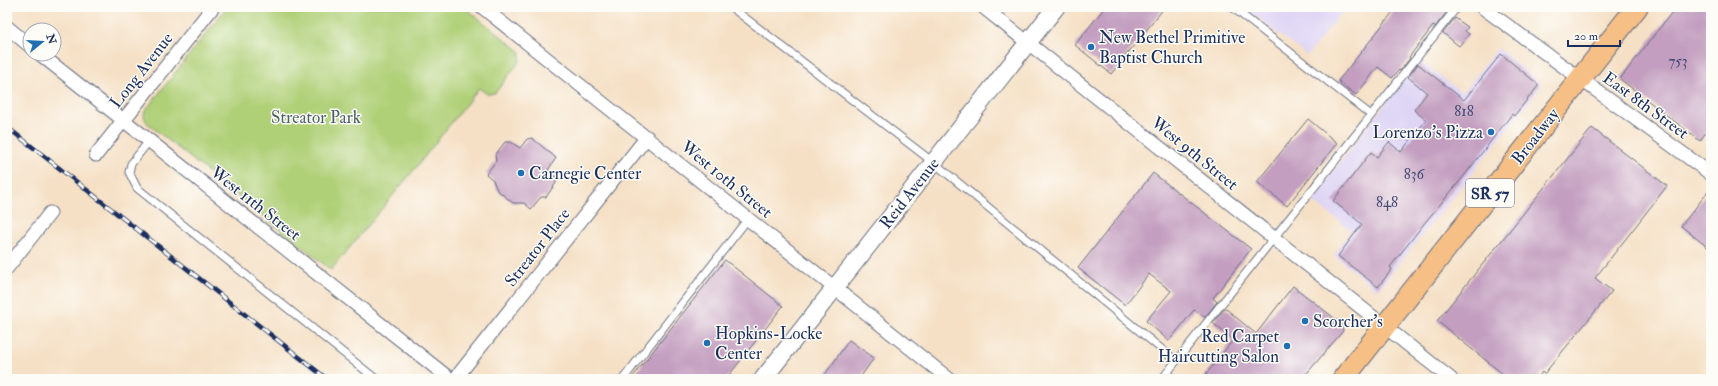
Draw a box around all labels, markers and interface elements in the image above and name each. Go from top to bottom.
north arrow [22,22,62,62]
scale bar [1568,22,1620,48]
place label: New Bethel Primitive Baptist Church [1099,27,1245,69]
street label: Long Avenue [105,28,178,112]
text: 20 m [1574,29,1599,44]
text: N [43,31,59,47]
marker: New Bethel Primitive Baptist Church [1086,42,1096,52]
house number: 753 [1668,52,1688,71]
street label: East 8th Street [1599,67,1693,144]
house number: 818 [1454,102,1474,121]
street label: Broadway [1507,104,1565,169]
park label: Streator Park [271,107,361,128]
street label: West 9th Street [1146,111,1243,195]
place label: Lorenzo's Pizza [1373,122,1484,143]
marker: Lorenzo's Pizza [1486,127,1496,137]
street label: West 10th Street [676,136,777,223]
street label: Reid Avenue [875,153,944,233]
street label: West 11th Street [206,161,305,245]
place label: Carnegie Center [529,163,642,184]
house number: 836 [1404,165,1426,184]
marker: Carnegie Center [516,168,526,178]
road number: SR 57 [1466,179,1514,207]
house number: 848 [1376,193,1398,212]
street label: Streator Place [500,204,575,291]
place label: Scorcher's [1313,311,1383,332]
marker: Scorcher's [1300,316,1310,326]
place label: Hopkins-Locke Center [715,323,822,364]
place label: Red Carpet Haircutting Salon [1158,326,1279,367]
marker: Hopkins-Locke Center [702,338,712,348]
marker: Red Carpet Haircutting Salon [1282,341,1292,351]

